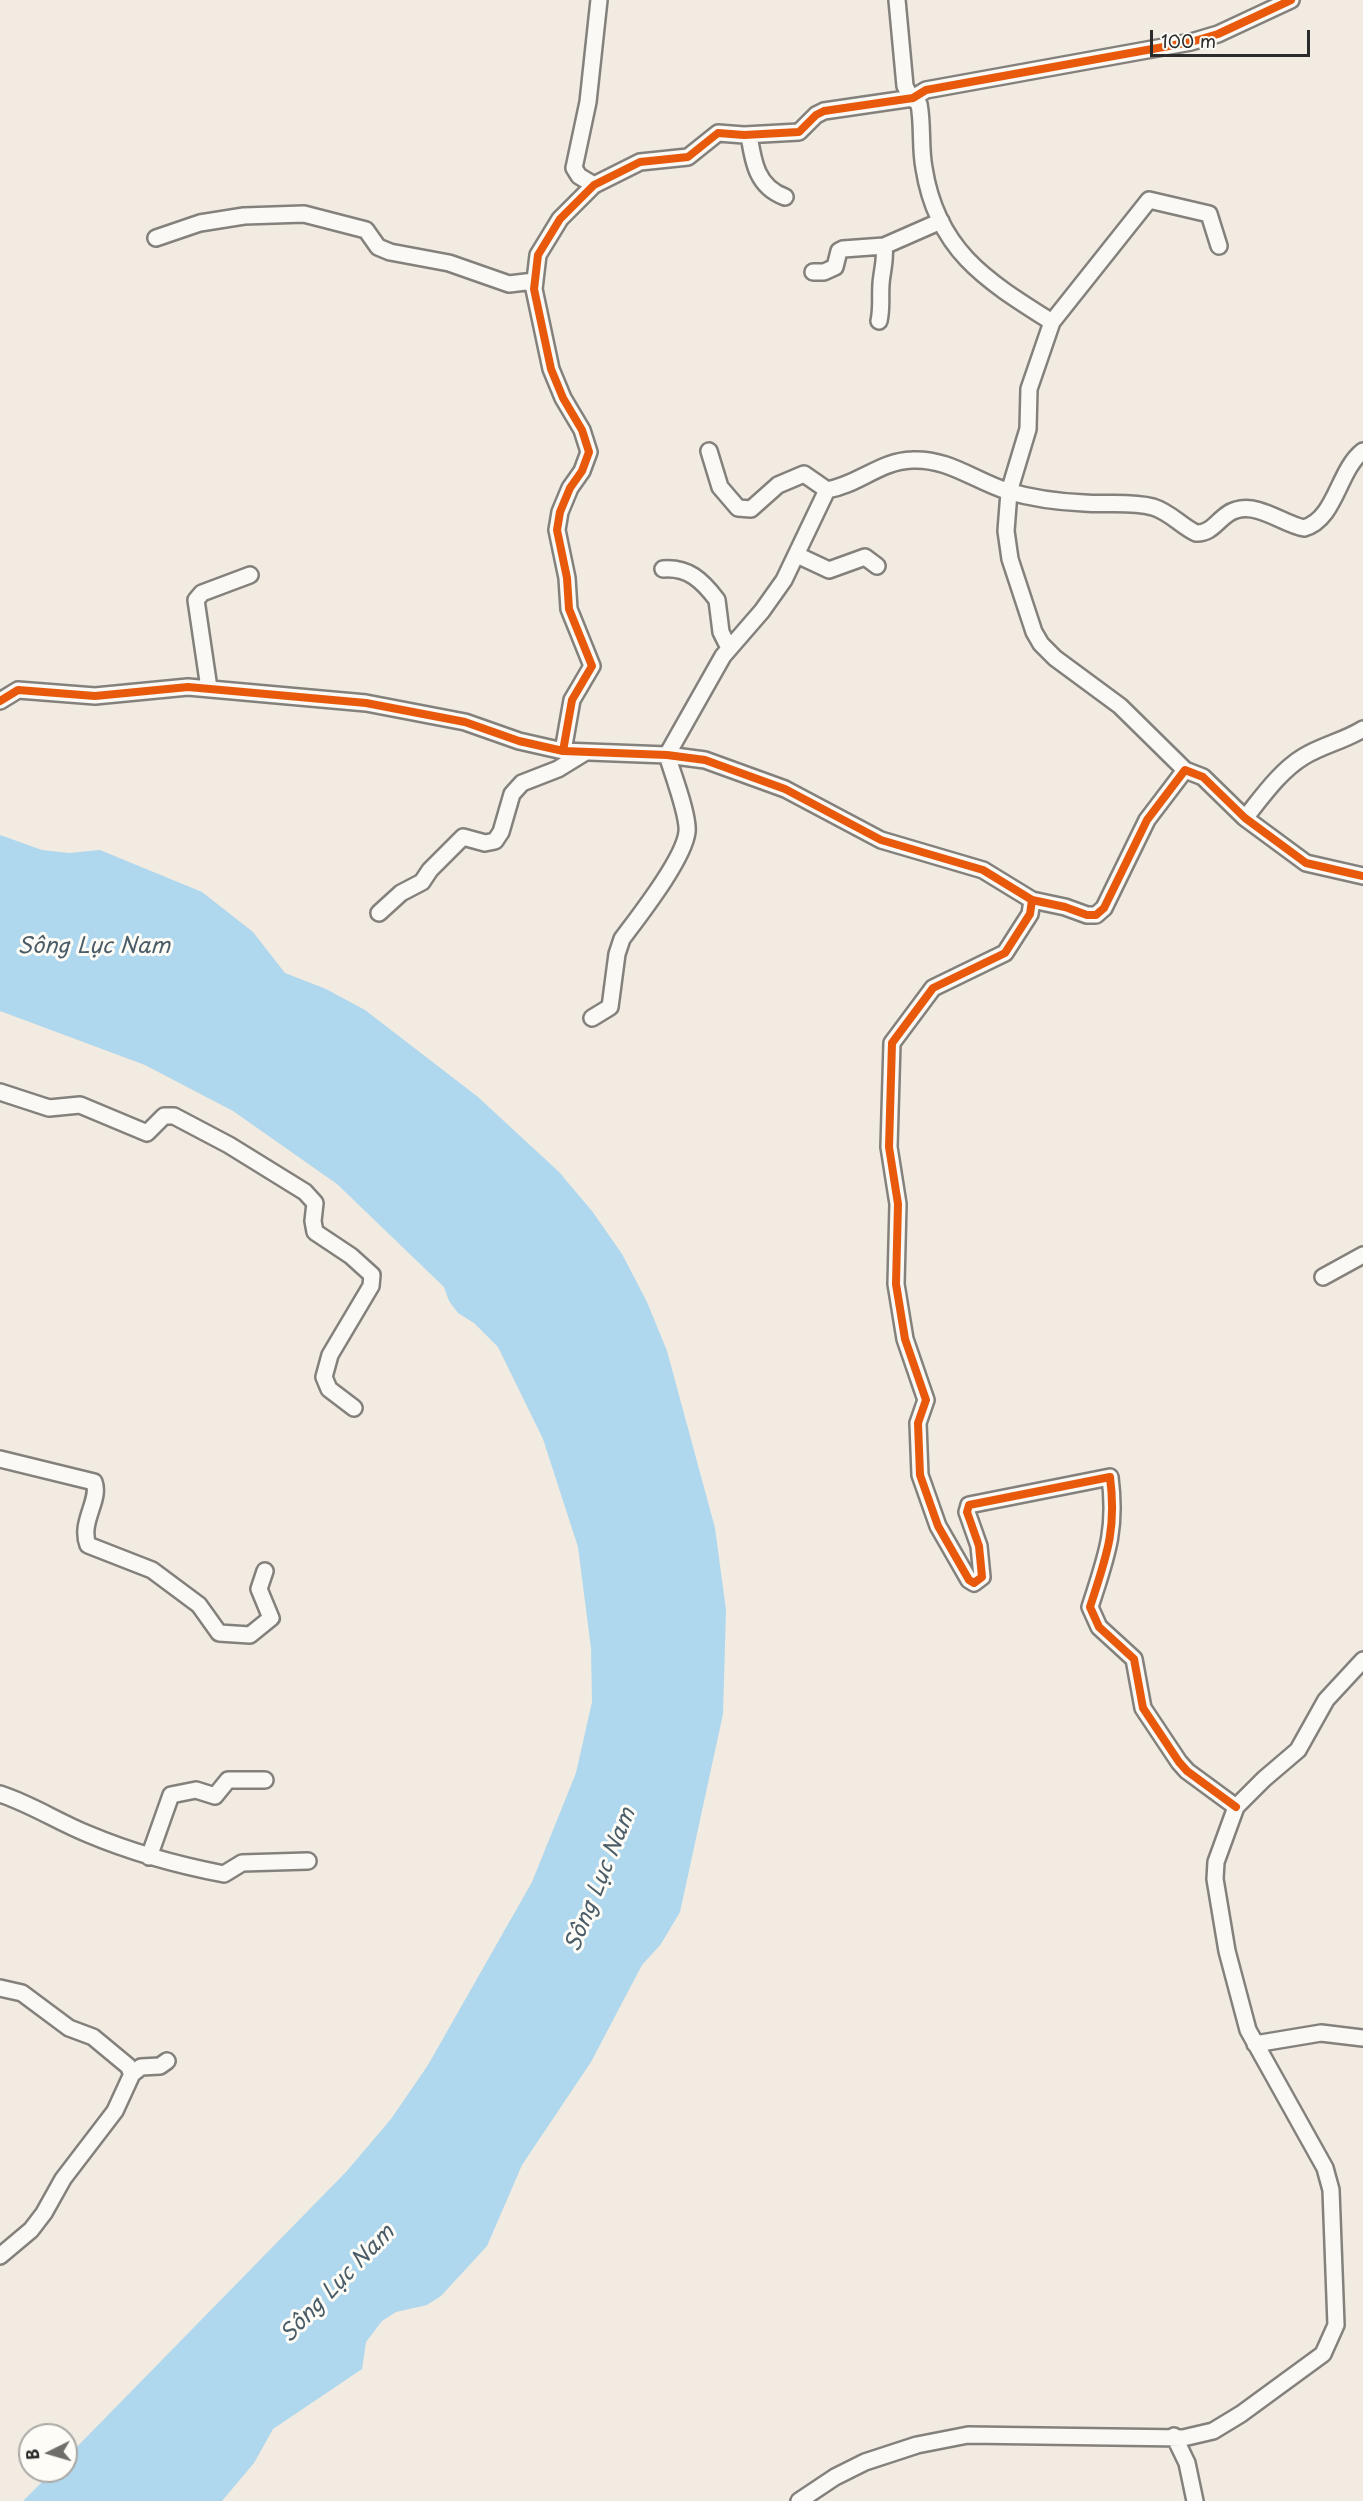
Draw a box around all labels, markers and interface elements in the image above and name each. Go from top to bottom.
scale bar [1153,18,1314,56]
text: 100 m [1161,27,1216,54]
water label: Sông Lục Nam [18,934,170,960]
water label: Sông Lục Nam [560,1804,642,1956]
water label: Sông Lục Nam [275,2220,401,2348]
north arrow [18,2423,78,2483]
text: B [20,2448,44,2461]

